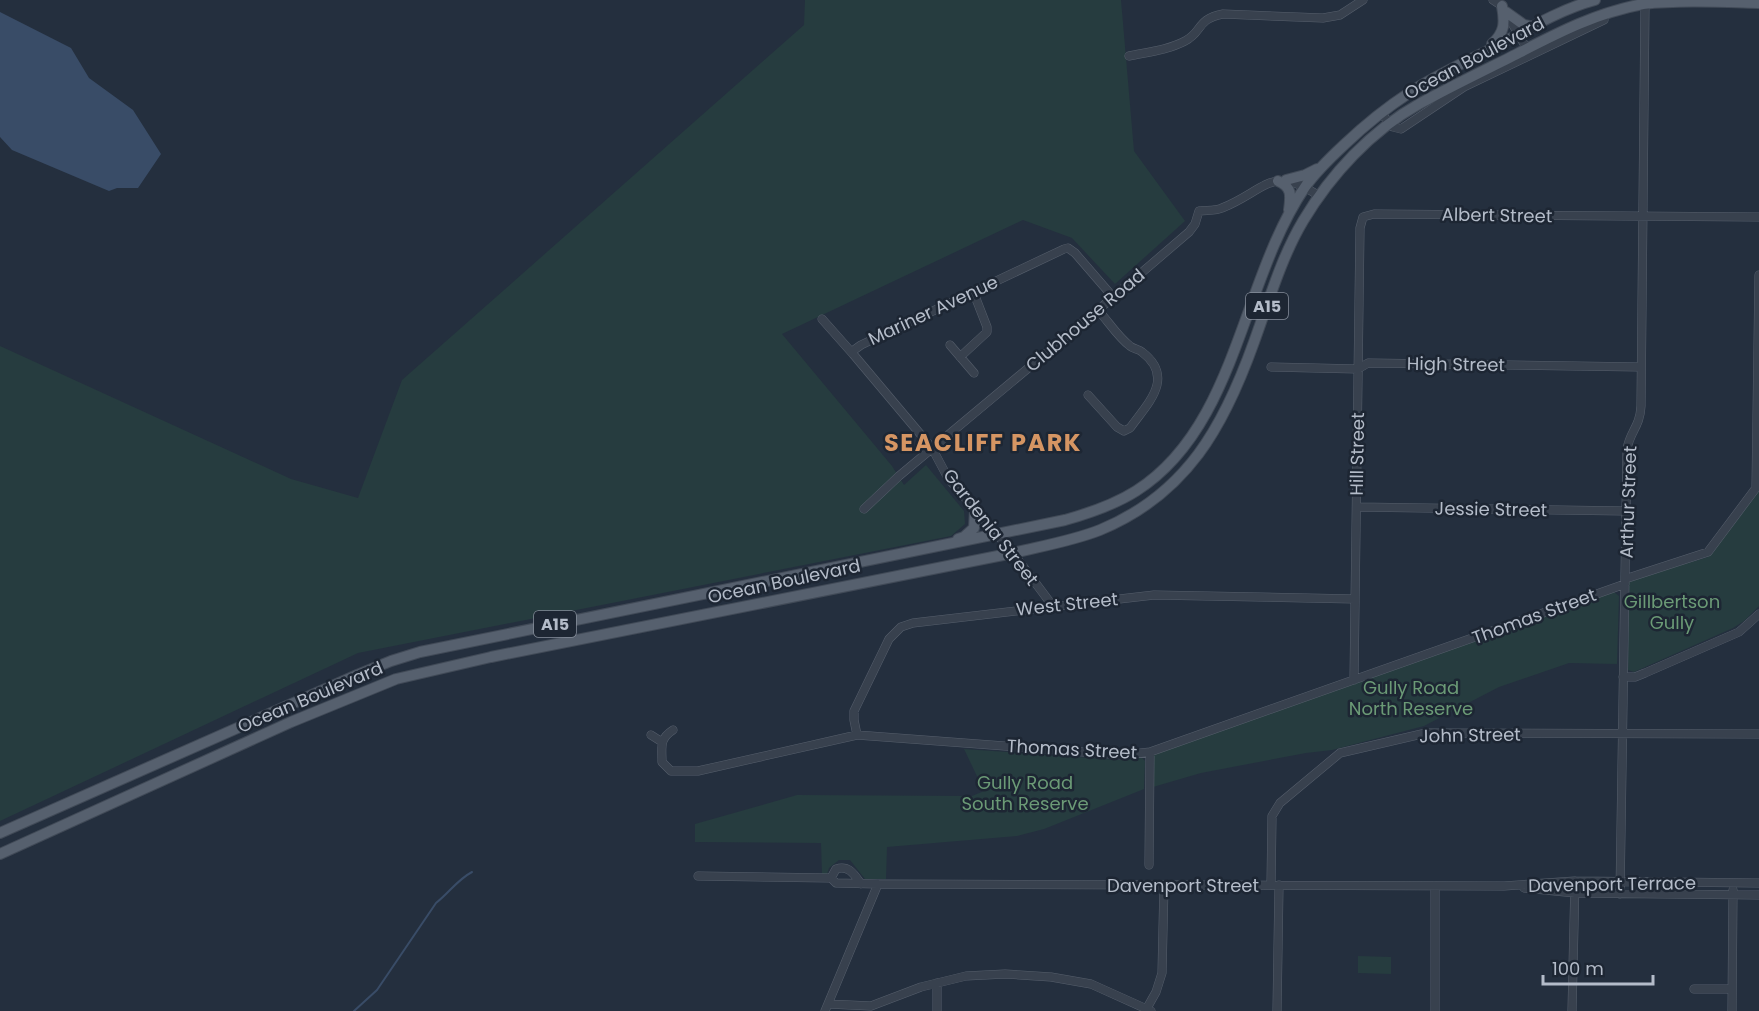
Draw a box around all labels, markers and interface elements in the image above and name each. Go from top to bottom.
street label: Ocean Boulevard [1399,10,1549,106]
street label: Albert Street [1441,202,1553,228]
street label: Clubhouse Road [1020,263,1150,377]
street label: Mariner Avenue [864,269,1002,351]
road number: A15 [1246,293,1288,319]
street label: High Street [1407,351,1505,377]
street label: Hill Street [1344,412,1370,496]
district label: SEACLIFF PARK [884,426,1082,459]
street label: Arthur Street [1614,445,1642,559]
street label: Gardenia Street [937,463,1045,591]
street label: Jessie Street [1434,496,1548,522]
street label: Ocean Boulevard [705,553,863,609]
street label: Thomas Street [1468,582,1600,650]
street label: West Street [1015,586,1119,622]
park label: Gillbertson Gully [1624,589,1720,635]
road number: A15 [534,611,576,637]
street label: Ocean Boulevard [234,655,386,739]
park label: Gully Road North Reserve [1349,675,1473,721]
street label: John Street [1419,722,1521,748]
street label: Thomas Street [1006,733,1138,765]
park label: Gully Road South Reserve [961,770,1089,816]
street label: Davenport Terrace [1528,870,1696,898]
street label: Davenport Street [1107,873,1259,898]
scale bar [1543,948,1652,986]
text: 100 m [1552,956,1604,981]

